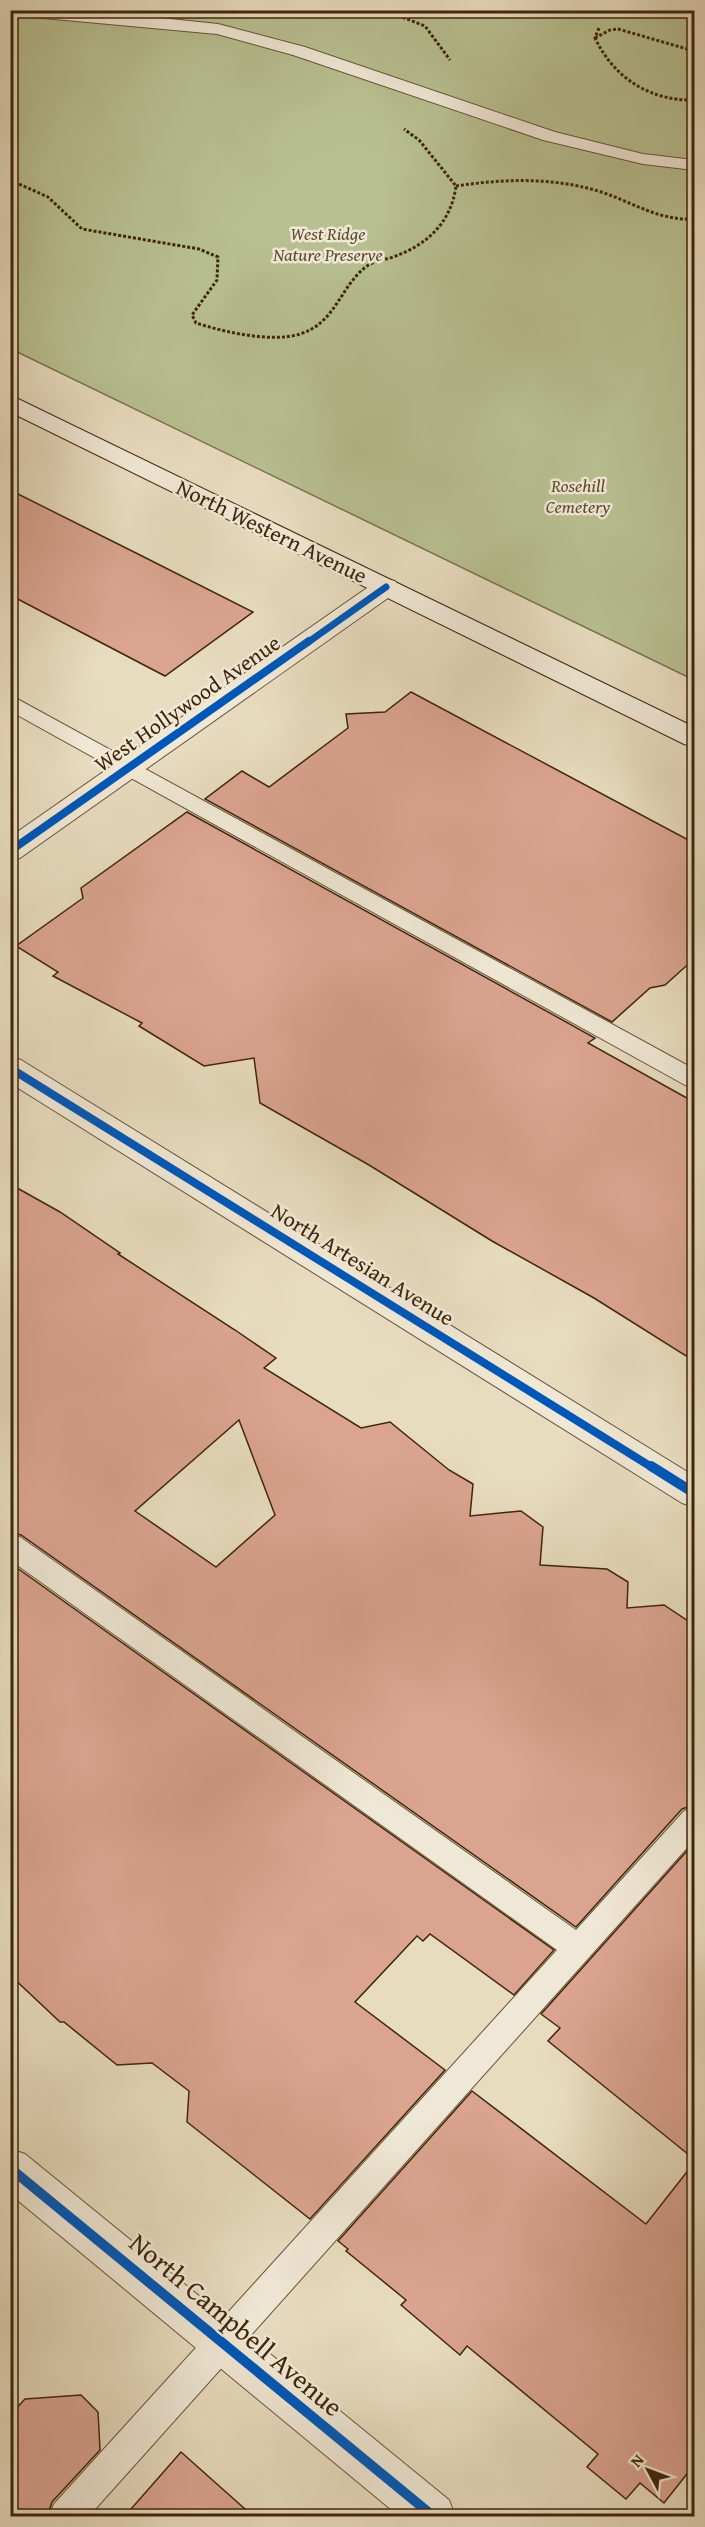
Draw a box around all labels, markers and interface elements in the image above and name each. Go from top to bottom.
park label: West Ridge Nature Preserve [272,220,383,268]
street label: North Western Avenue [171,471,373,591]
park label: Rosehill Cemetery [546,472,611,520]
street label: West Hollywood Avenue [87,627,287,779]
street label: North Artesian Avenue [265,1195,461,1333]
street label: North Campbell Avenue [121,2223,352,2426]
north arrow [618,2440,678,2500]
text: N [624,2448,649,2472]

